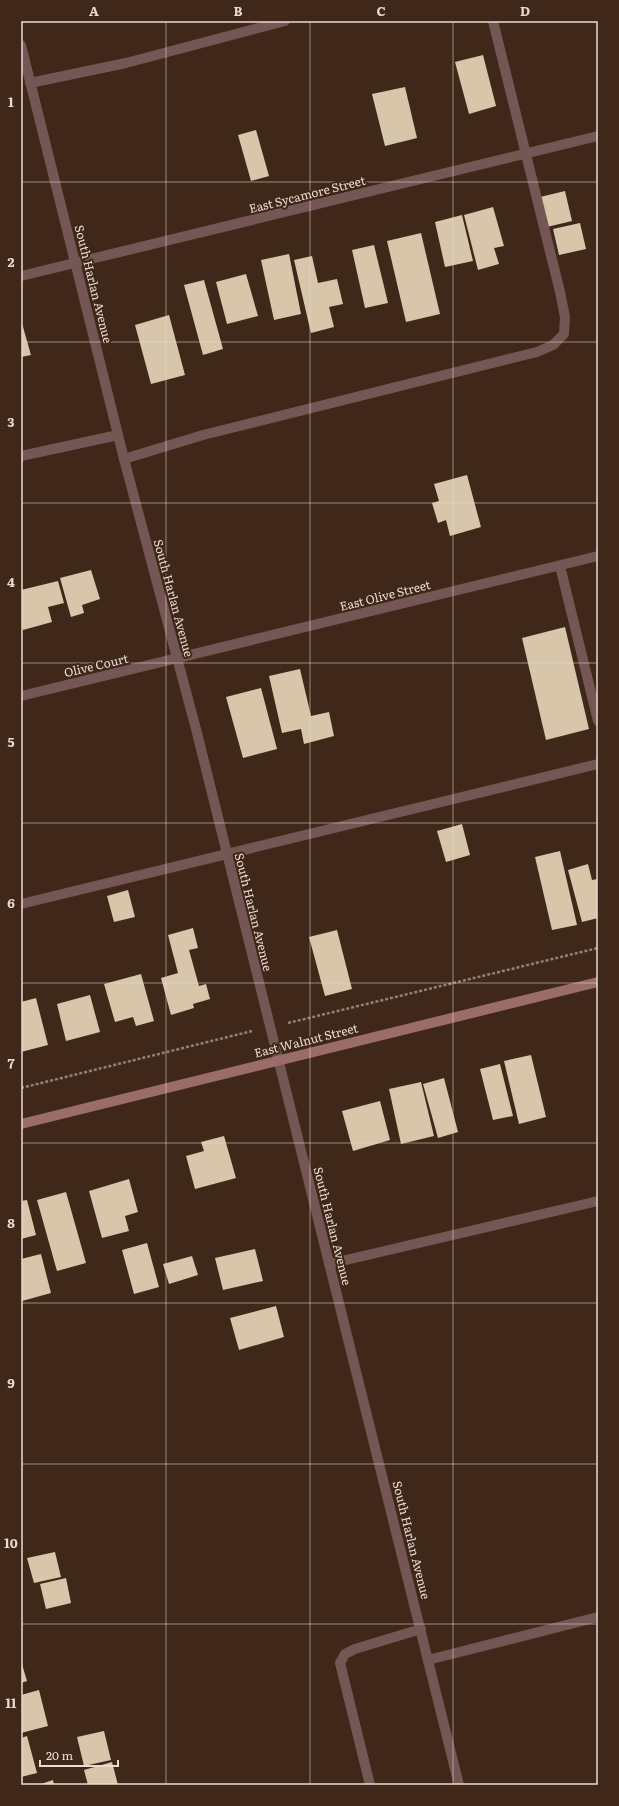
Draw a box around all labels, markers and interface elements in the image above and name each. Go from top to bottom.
text: A [89,1,99,20]
text: B [234,1,243,20]
text: C [376,1,386,20]
text: D [520,1,530,20]
text: 1 [8,92,14,111]
street label: East Sycamore Street [247,171,367,217]
street label: South Harlan Avenue [71,223,117,345]
text: 2 [8,252,15,271]
text: 3 [7,412,15,431]
street label: South Harlan Avenue [150,537,198,659]
text: 4 [7,572,15,591]
street label: East Olive Street [338,575,432,615]
street label: Olive Court [62,649,130,681]
text: 5 [7,732,15,751]
street label: South Harlan Avenue [231,851,277,973]
text: 6 [7,893,15,912]
street label: East Walnut Street [252,1018,360,1062]
text: 7 [7,1053,15,1072]
street label: South Harlan Avenue [310,1165,356,1287]
text: 8 [7,1213,15,1232]
text: 9 [7,1373,15,1392]
street label: South Harlan Avenue [389,1479,435,1601]
text: 10 [4,1533,18,1552]
text: 11 [6,1693,17,1712]
scale bar [40,1742,118,1768]
text: 20 m [46,1746,73,1764]

